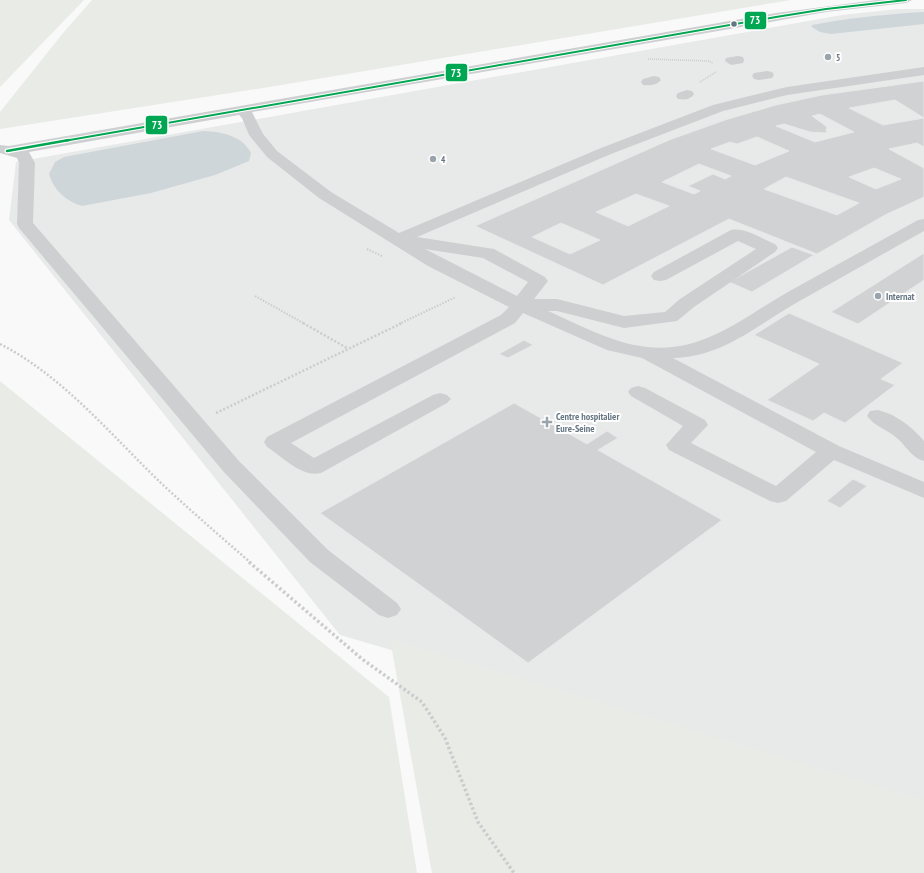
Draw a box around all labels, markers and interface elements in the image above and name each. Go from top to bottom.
line badge: 73 [744,11,767,30]
text: 73 [750,13,760,27]
unlabelled marker [729,19,739,29]
marker: 5 [823,52,833,62]
place label: 5 [836,52,840,63]
line badge: 73 [445,63,468,82]
text: 73 [451,66,461,80]
line badge: 73 [145,115,168,135]
text: 73 [152,118,162,132]
marker: 4 [428,154,438,164]
place label: 4 [441,154,446,165]
place label: Internat [886,290,915,303]
marker: Internat [873,291,883,301]
place label: Centre hospitalier Eure-Seine [556,410,619,435]
marker: Centre hospitalier Eure-Seine [541,416,553,428]

